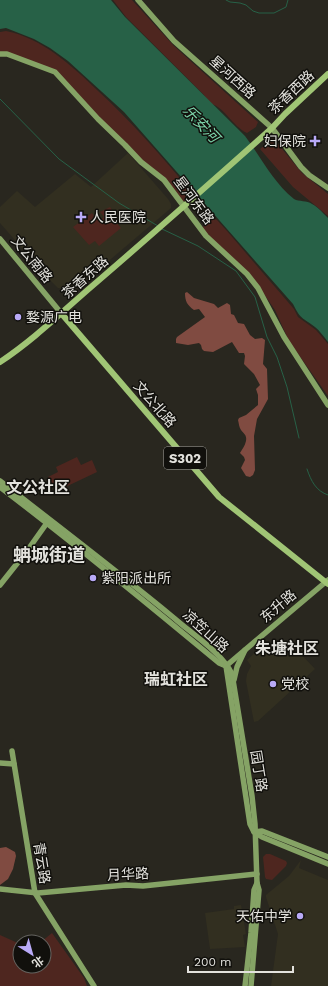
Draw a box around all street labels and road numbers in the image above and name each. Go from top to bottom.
street label: 星河西路 [207,52,259,102]
street label: 茶香西路 [265,67,317,117]
street label: 星河东路 [171,173,217,227]
street label: 文公南路 [8,232,56,286]
street label: 茶香东路 [59,253,111,301]
street label: 文公北路 [131,378,179,430]
road number: S302 [164,447,206,469]
street label: 东升路 [257,586,299,626]
street label: 凉笠山路 [180,606,232,656]
street label: 园丁路 [248,749,270,793]
street label: 青云路 [31,841,53,885]
street label: 月华路 [107,865,149,883]

